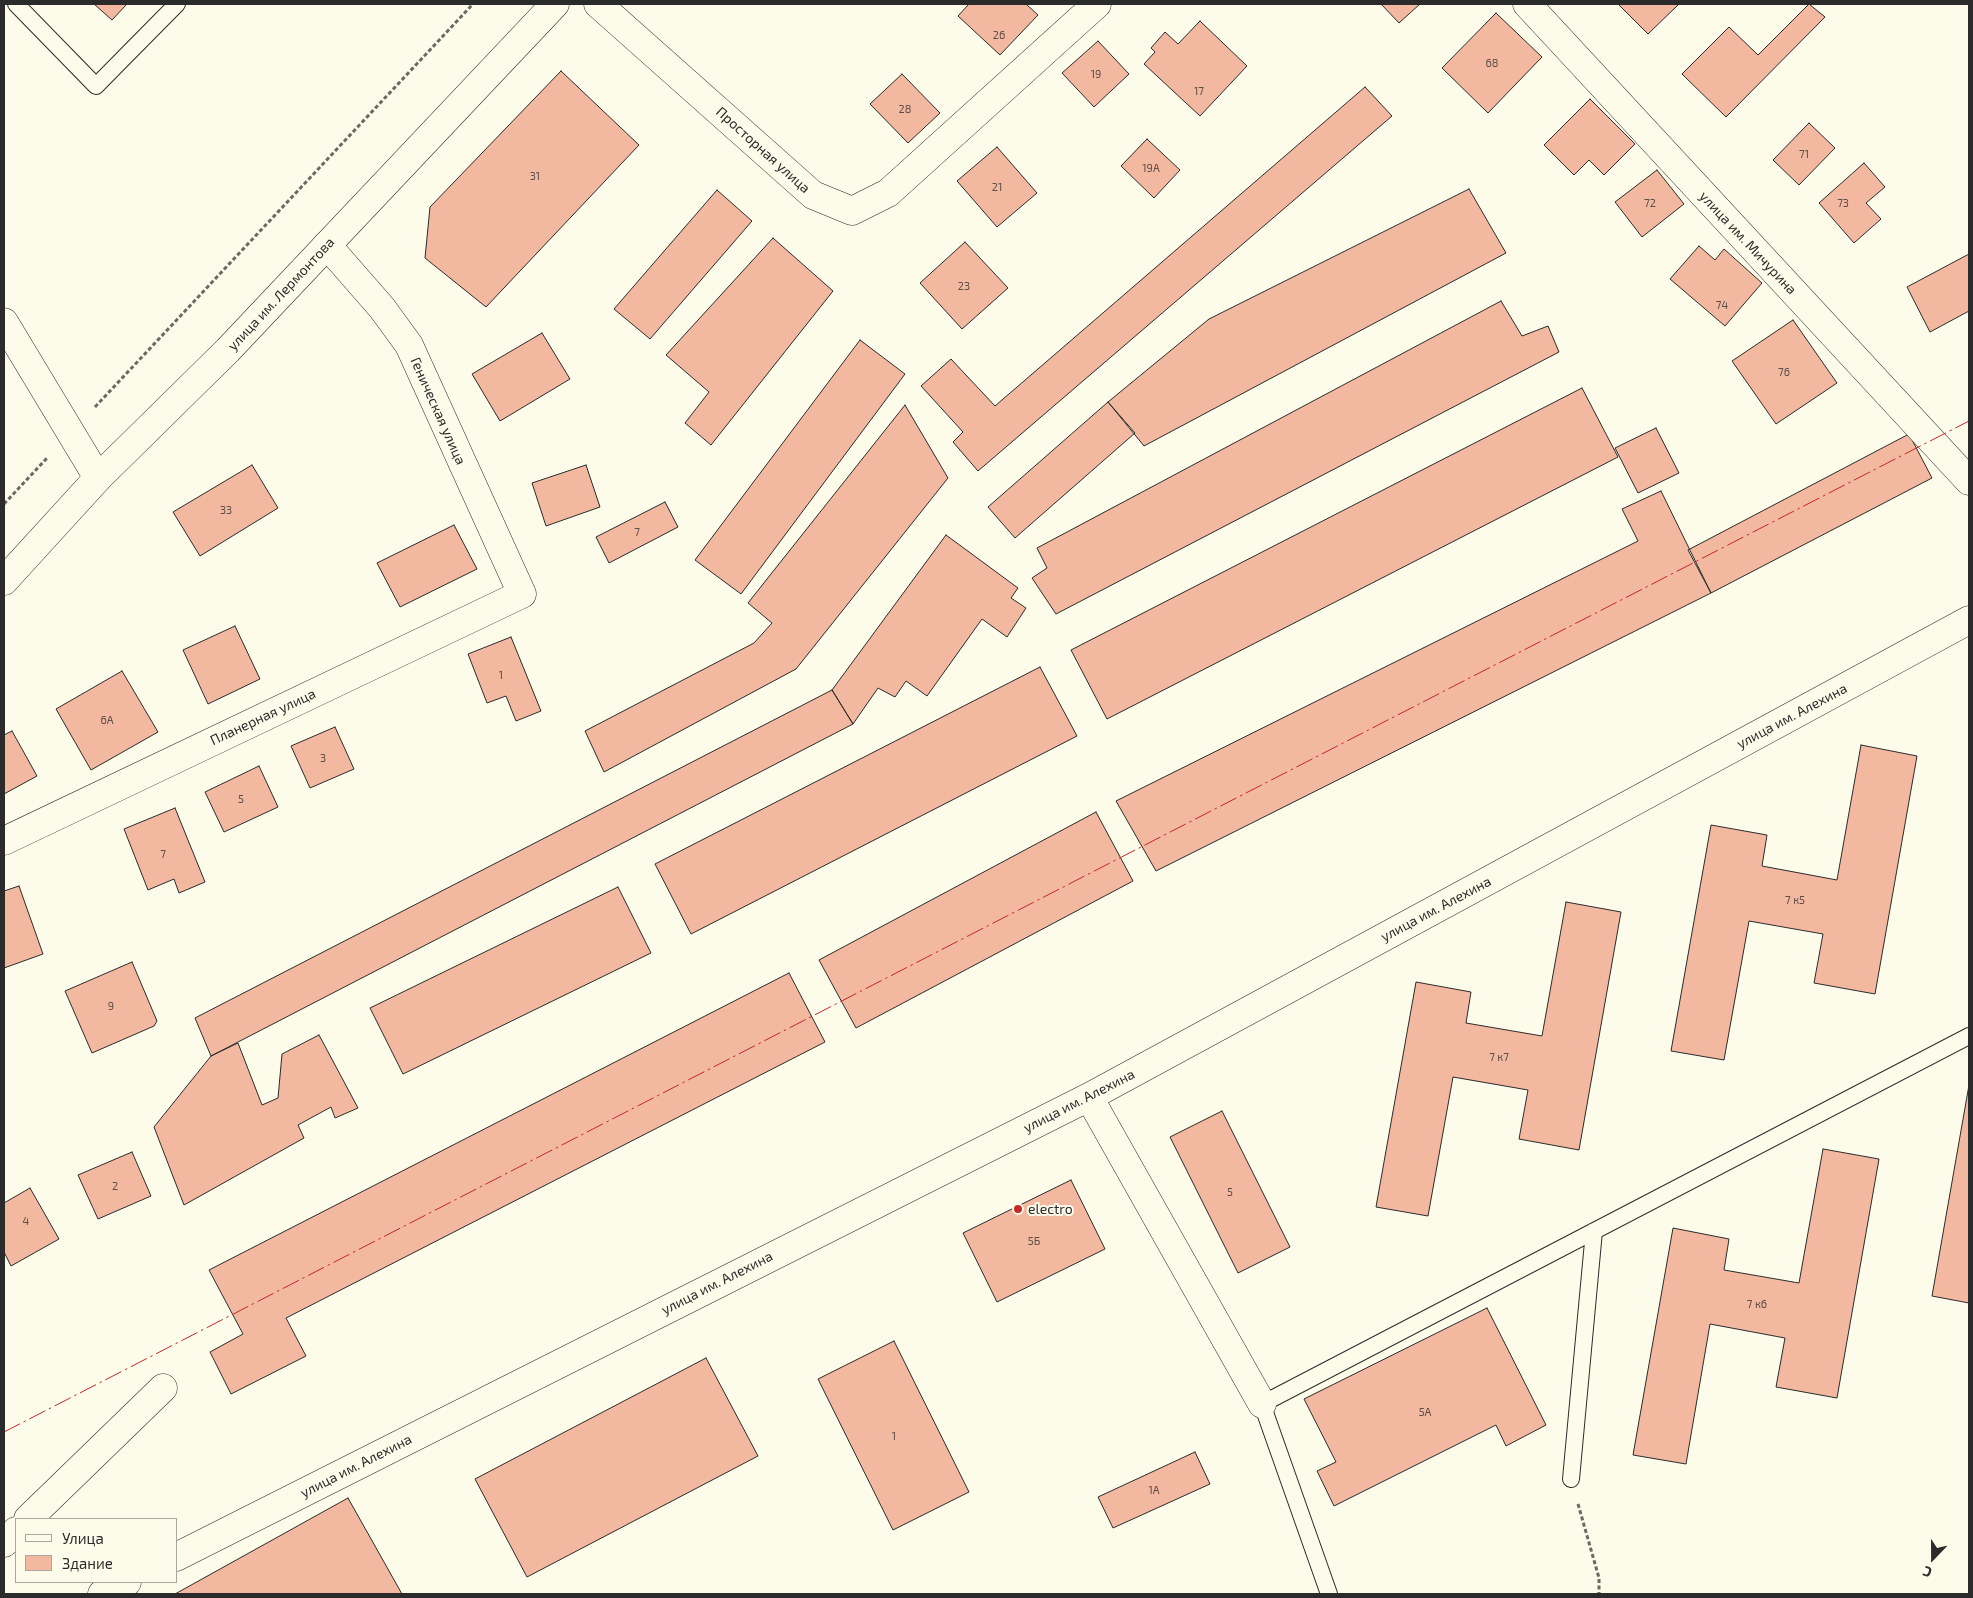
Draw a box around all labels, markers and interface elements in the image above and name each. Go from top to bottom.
house number: 26 [993,28,1005,42]
house number: 68 [1486,56,1498,70]
house number: 19 [1091,67,1101,81]
house number: 17 [1194,84,1204,98]
house number: 28 [899,102,911,116]
street label: Просторная улица [712,103,814,197]
house number: 71 [1799,147,1809,161]
house number: 19А [1142,161,1160,175]
house number: 31 [530,169,540,183]
house number: 21 [992,180,1002,194]
street label: улица им. Мичурина [1696,188,1800,298]
house number: 72 [1644,196,1656,210]
house number: 73 [1837,196,1849,210]
street label: улица им. Лермонтова [224,234,338,354]
house number: 23 [958,279,970,293]
house number: 74 [1716,298,1728,312]
street label: Геническая улица [407,355,469,467]
house number: 76 [1778,365,1790,379]
house number: 33 [220,503,232,517]
house number: 7 [634,525,640,539]
house number: 1 [499,668,503,682]
street label: улица им. Алехина [1734,680,1850,752]
street label: Планерная улица [208,685,318,749]
house number: 6А [100,713,114,727]
house number: 3 [320,751,326,765]
house number: 5 [238,792,244,806]
house number: 7 [160,847,166,861]
street label: улица им. Алехина [1378,873,1494,945]
house number: 7 к5 [1785,893,1805,907]
house number: 9 [108,999,114,1013]
house number: 7 к7 [1489,1050,1509,1064]
street label: улица им. Алехина [1021,1066,1137,1136]
house number: 2 [112,1179,118,1193]
house number: 5 [1227,1185,1233,1199]
place label: electro [1028,1201,1073,1217]
marker: electro [1012,1203,1024,1215]
house number: 4 [23,1214,29,1228]
house number: 5Б [1028,1234,1040,1248]
street label: улица им. Алехина [659,1248,775,1318]
house number: 7 к6 [1747,1297,1767,1311]
house number: 5А [1419,1405,1431,1419]
house number: 1 [892,1429,896,1443]
street label: улица им. Алехина [298,1431,414,1501]
house number: 1А [1148,1483,1160,1497]
legend [15,1518,178,1583]
text: Улица [62,1529,104,1547]
north arrow [1908,1533,1958,1583]
text: Здание [62,1554,113,1572]
text: С [1920,1563,1934,1582]

